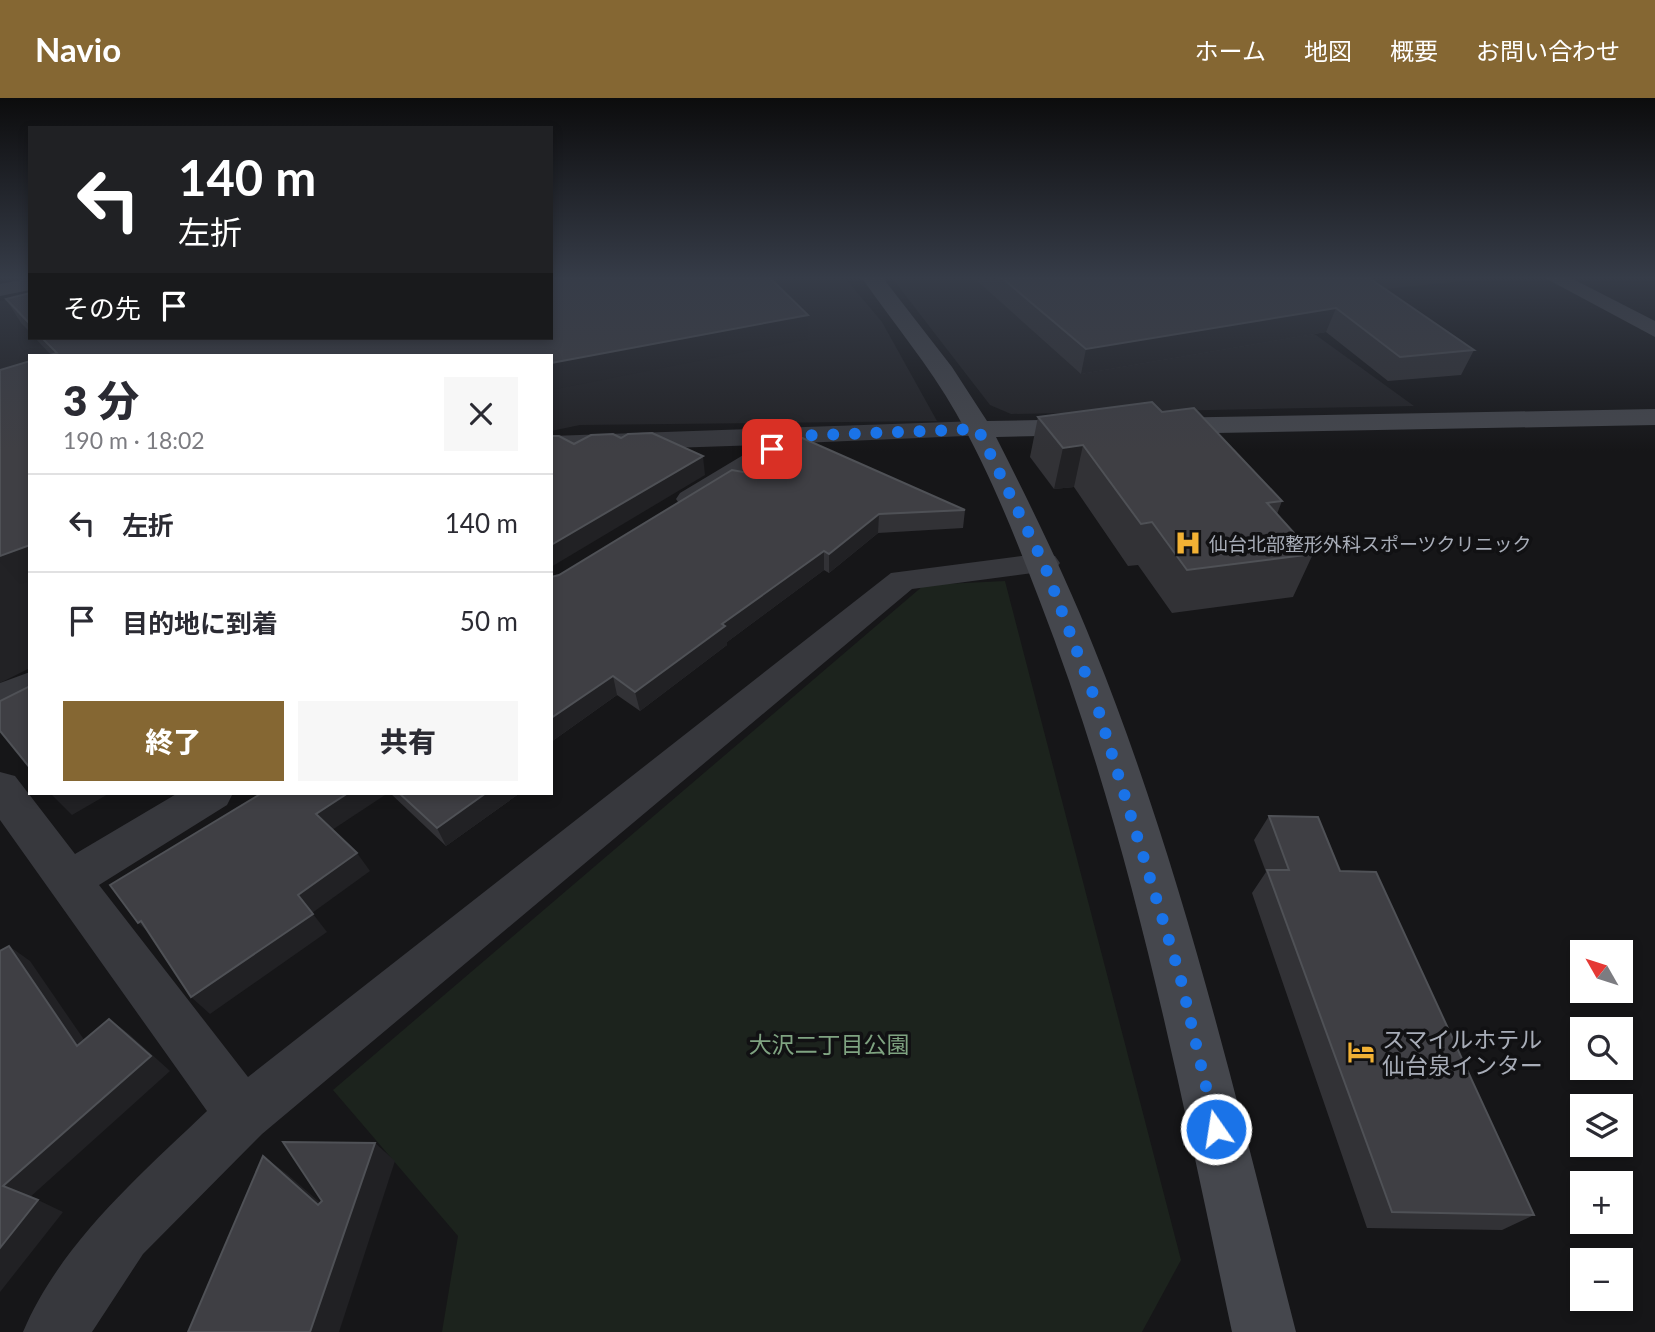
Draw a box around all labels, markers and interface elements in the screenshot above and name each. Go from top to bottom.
text: Navio [35,29,121,69]
text: ホーム [1195,36,1266,65]
text: 地図 [1304,36,1352,65]
text: 概要 [1390,36,1438,65]
text: お問い合わせ [1476,36,1620,65]
text: 140 m [178,148,316,206]
icon: left [63,154,154,245]
text: 左折 [178,212,242,251]
icon: arrive [155,287,193,325]
text: その先 [63,292,141,324]
text: 3 分 [63,375,139,425]
button: close [444,377,518,451]
pin [742,419,802,479]
text: 190 m · 18:02 [63,426,205,454]
icon: arrive [753,430,791,468]
icon: left [63,504,101,542]
text: 140 m [445,507,518,539]
text: 左折 [122,509,174,541]
hospital icon: 仙台北部整形外科スポーツクリニック [1173,528,1203,558]
place label: 仙台北部整形外科スポーツクリニック [1209,532,1532,555]
icon: arrive [63,602,101,640]
text: 50 m [460,605,518,637]
text: 目的地に到着 [122,607,278,639]
button: 終了 [63,701,284,781]
button: 共有 [298,701,518,781]
north arrow [1570,940,1633,1003]
map controls [1570,940,1633,1311]
button: search [1570,1017,1633,1080]
place label: スマイルホテル 仙台泉インター [1382,1025,1543,1079]
park label: 大沢二丁目公園 [749,1030,910,1058]
hotel icon: スマイルホテル 仙台泉インター [1346,1037,1376,1067]
position arrow [1179,1092,1253,1166]
button: layers [1570,1094,1633,1157]
button: + [1570,1171,1633,1234]
button: − [1570,1248,1633,1311]

